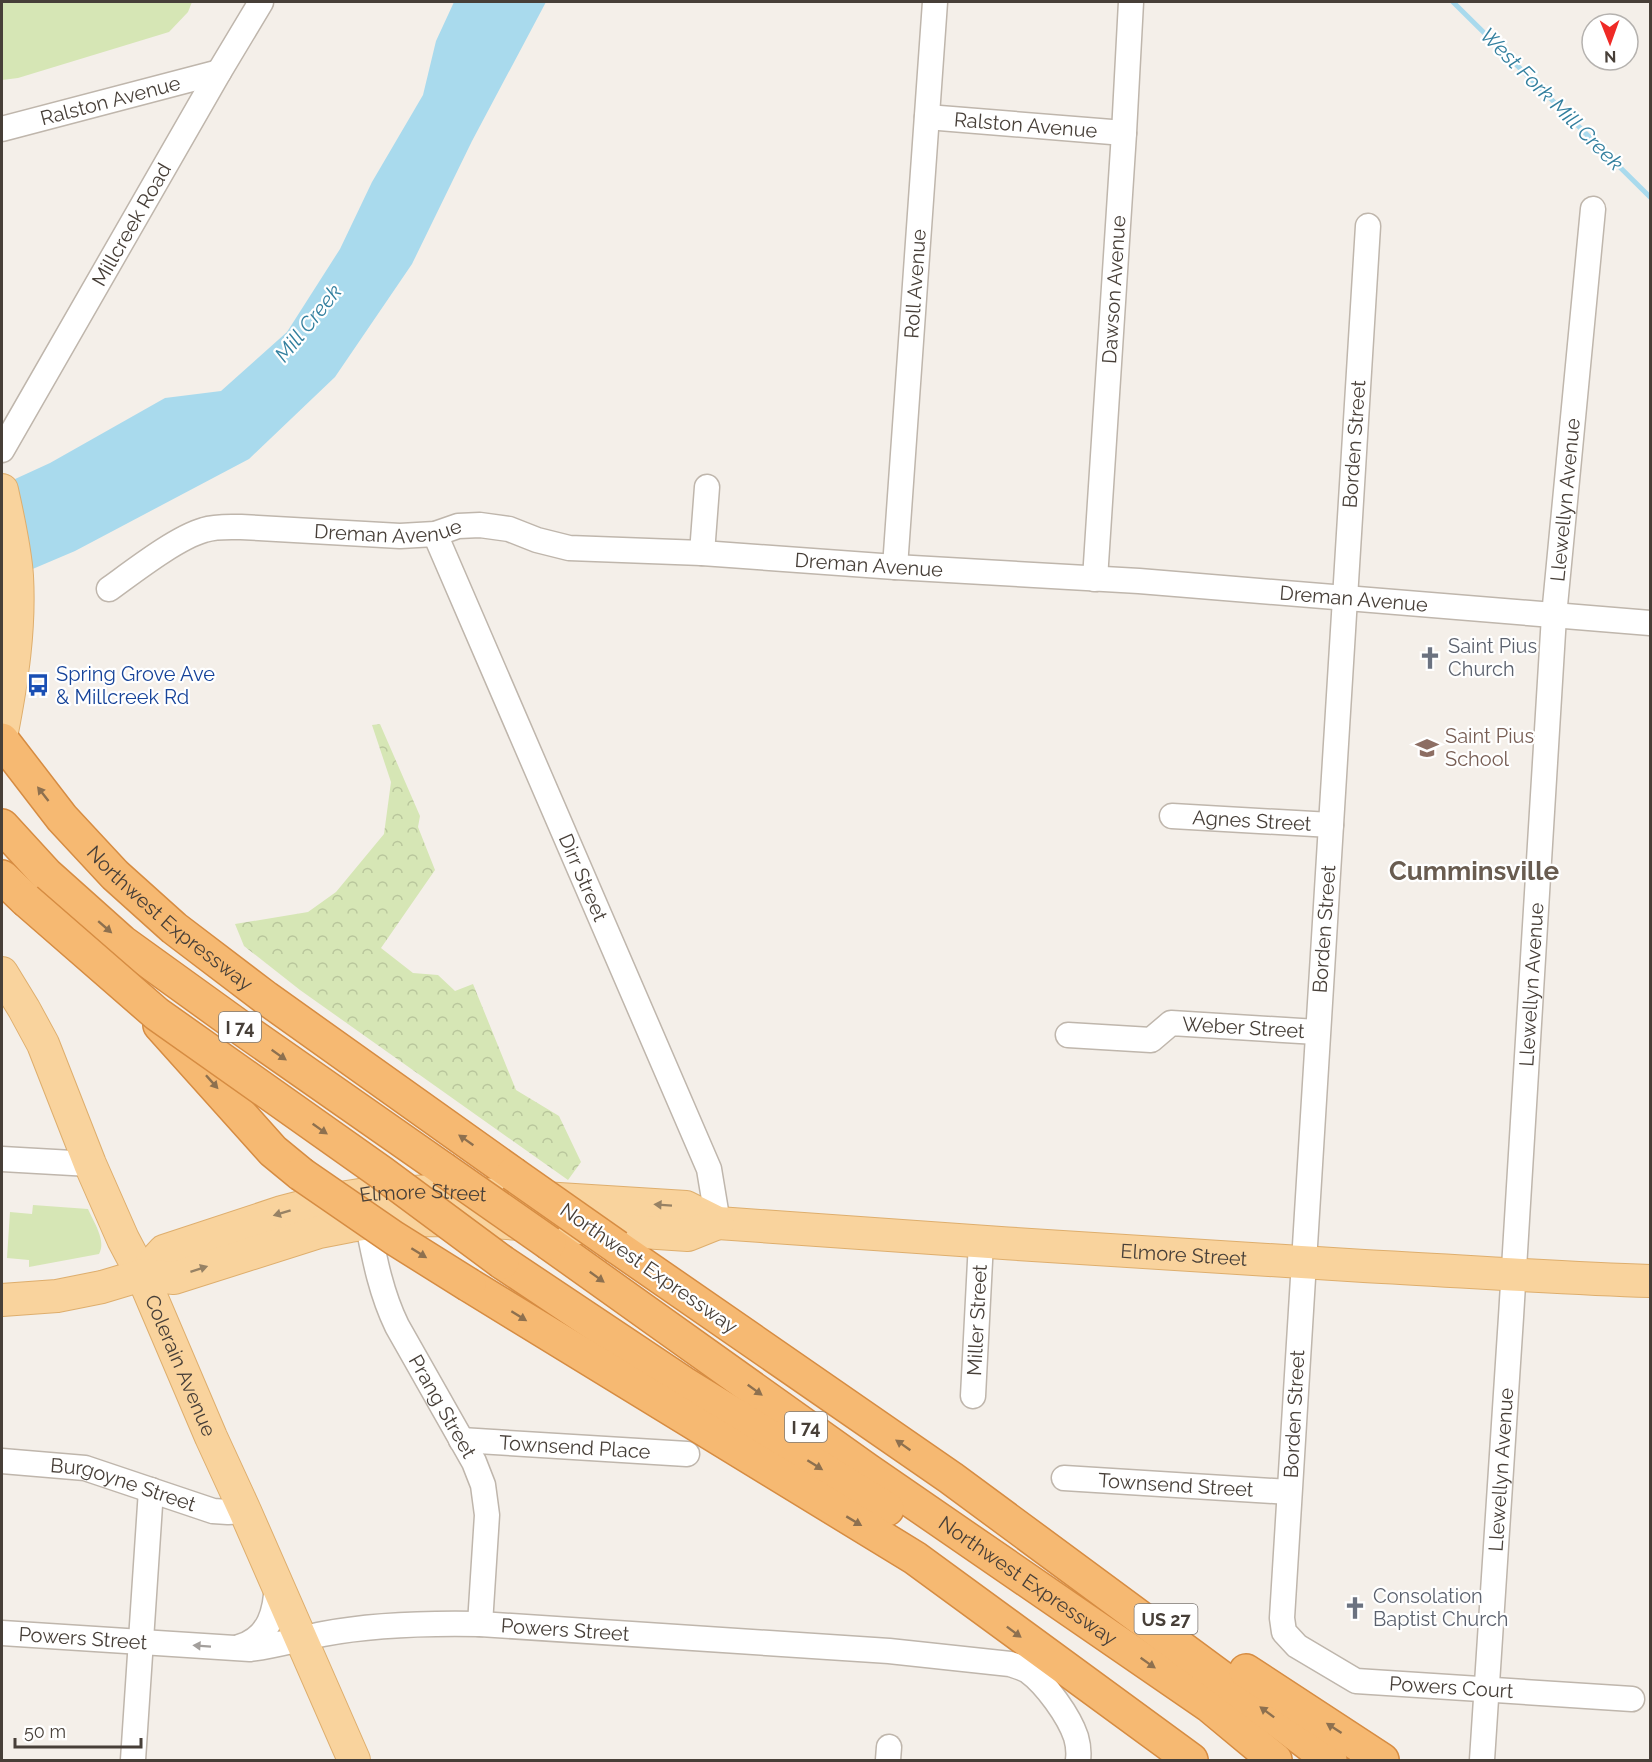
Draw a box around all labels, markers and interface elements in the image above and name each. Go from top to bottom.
north arrow [1580,12,1640,72]
water label: West Fork Mill Creek [1475,22,1629,176]
text: N [1604,47,1617,66]
street label: Ralston Avenue [38,71,183,130]
street label: Ralston Avenue [953,107,1099,143]
street label: Millcreek Road [87,159,176,290]
street label: Dawson Avenue [1097,214,1131,365]
street label: Roll Avenue [899,228,931,339]
water label: Mill Creek [269,279,347,367]
street label: Borden Street [1338,379,1370,509]
street label: Llewellyn Avenue [1545,417,1585,583]
street label: Dreman Avenue [313,514,465,548]
street label: Dreman Avenue [794,548,944,582]
street label: Dreman Avenue [1279,581,1429,617]
place label: Saint Pius Church [1448,634,1537,681]
church icon: Saint Pius Church [1417,645,1443,671]
place label: Spring Grove Ave & Millcreek Rd [56,662,215,709]
bus stop icon: Spring Grove Ave & Millcreek Rd [25,672,51,698]
place label: Saint Pius School [1445,724,1534,771]
school or university icon: Saint Pius School [1414,735,1440,761]
one-way arrow [36,786,49,802]
street label: Agnes Street [1192,805,1312,836]
street label: Dirr Street [554,830,613,925]
street label: Northwest Expressway [82,841,258,996]
district label: Cumminsville [1389,856,1559,886]
street label: Borden Street [1308,864,1340,994]
street label: Llewellyn Avenue [1514,902,1548,1067]
one-way arrow [97,920,112,933]
road number: I 74 [219,1012,261,1042]
street label: Weber Street [1182,1012,1306,1043]
one-way arrow [271,1049,287,1061]
one-way arrow [205,1074,218,1089]
one-way arrow [312,1123,328,1135]
one-way arrow [458,1134,474,1146]
street label: Elmore Street [358,1179,488,1207]
street label: Northwest Expressway [556,1198,742,1338]
one-way arrow [654,1200,673,1210]
one-way arrow [273,1209,291,1218]
street label: Elmore Street [1120,1239,1248,1271]
one-way arrow [411,1248,427,1259]
street label: Miller Street [962,1263,992,1377]
one-way arrow [190,1264,208,1274]
one-way arrow [588,1271,604,1283]
street label: Colerain Avenue [140,1291,221,1440]
one-way arrow [511,1311,527,1322]
street label: Borden Street [1279,1349,1309,1479]
street label: Prang Street [404,1350,481,1463]
one-way arrow [747,1384,763,1396]
street label: Llewellyn Avenue [1484,1387,1518,1552]
road number: I 74 [785,1412,827,1442]
street label: Townsend Place [498,1430,651,1464]
one-way arrow [895,1440,911,1451]
street label: Burgoyne Street [49,1453,199,1516]
one-way arrow [807,1460,823,1471]
street label: Townsend Street [1097,1468,1254,1502]
street label: Northwest Expressway [934,1511,1122,1651]
one-way arrow [846,1515,862,1526]
place label: Consolation Baptist Church [1373,1584,1509,1631]
church icon: Consolation Baptist Church [1342,1595,1368,1621]
road number: US 27 [1134,1604,1198,1634]
street label: Powers Street [500,1613,630,1646]
street label: Powers Street [18,1622,148,1654]
one-way arrow [1007,1625,1022,1637]
one-way arrow [192,1642,211,1651]
one-way arrow [1140,1657,1156,1668]
street label: Powers Court [1388,1671,1515,1703]
one-way arrow [1259,1706,1275,1718]
scale bar [15,1711,141,1749]
text: 50 m [24,1721,66,1742]
one-way arrow [1325,1722,1342,1733]

